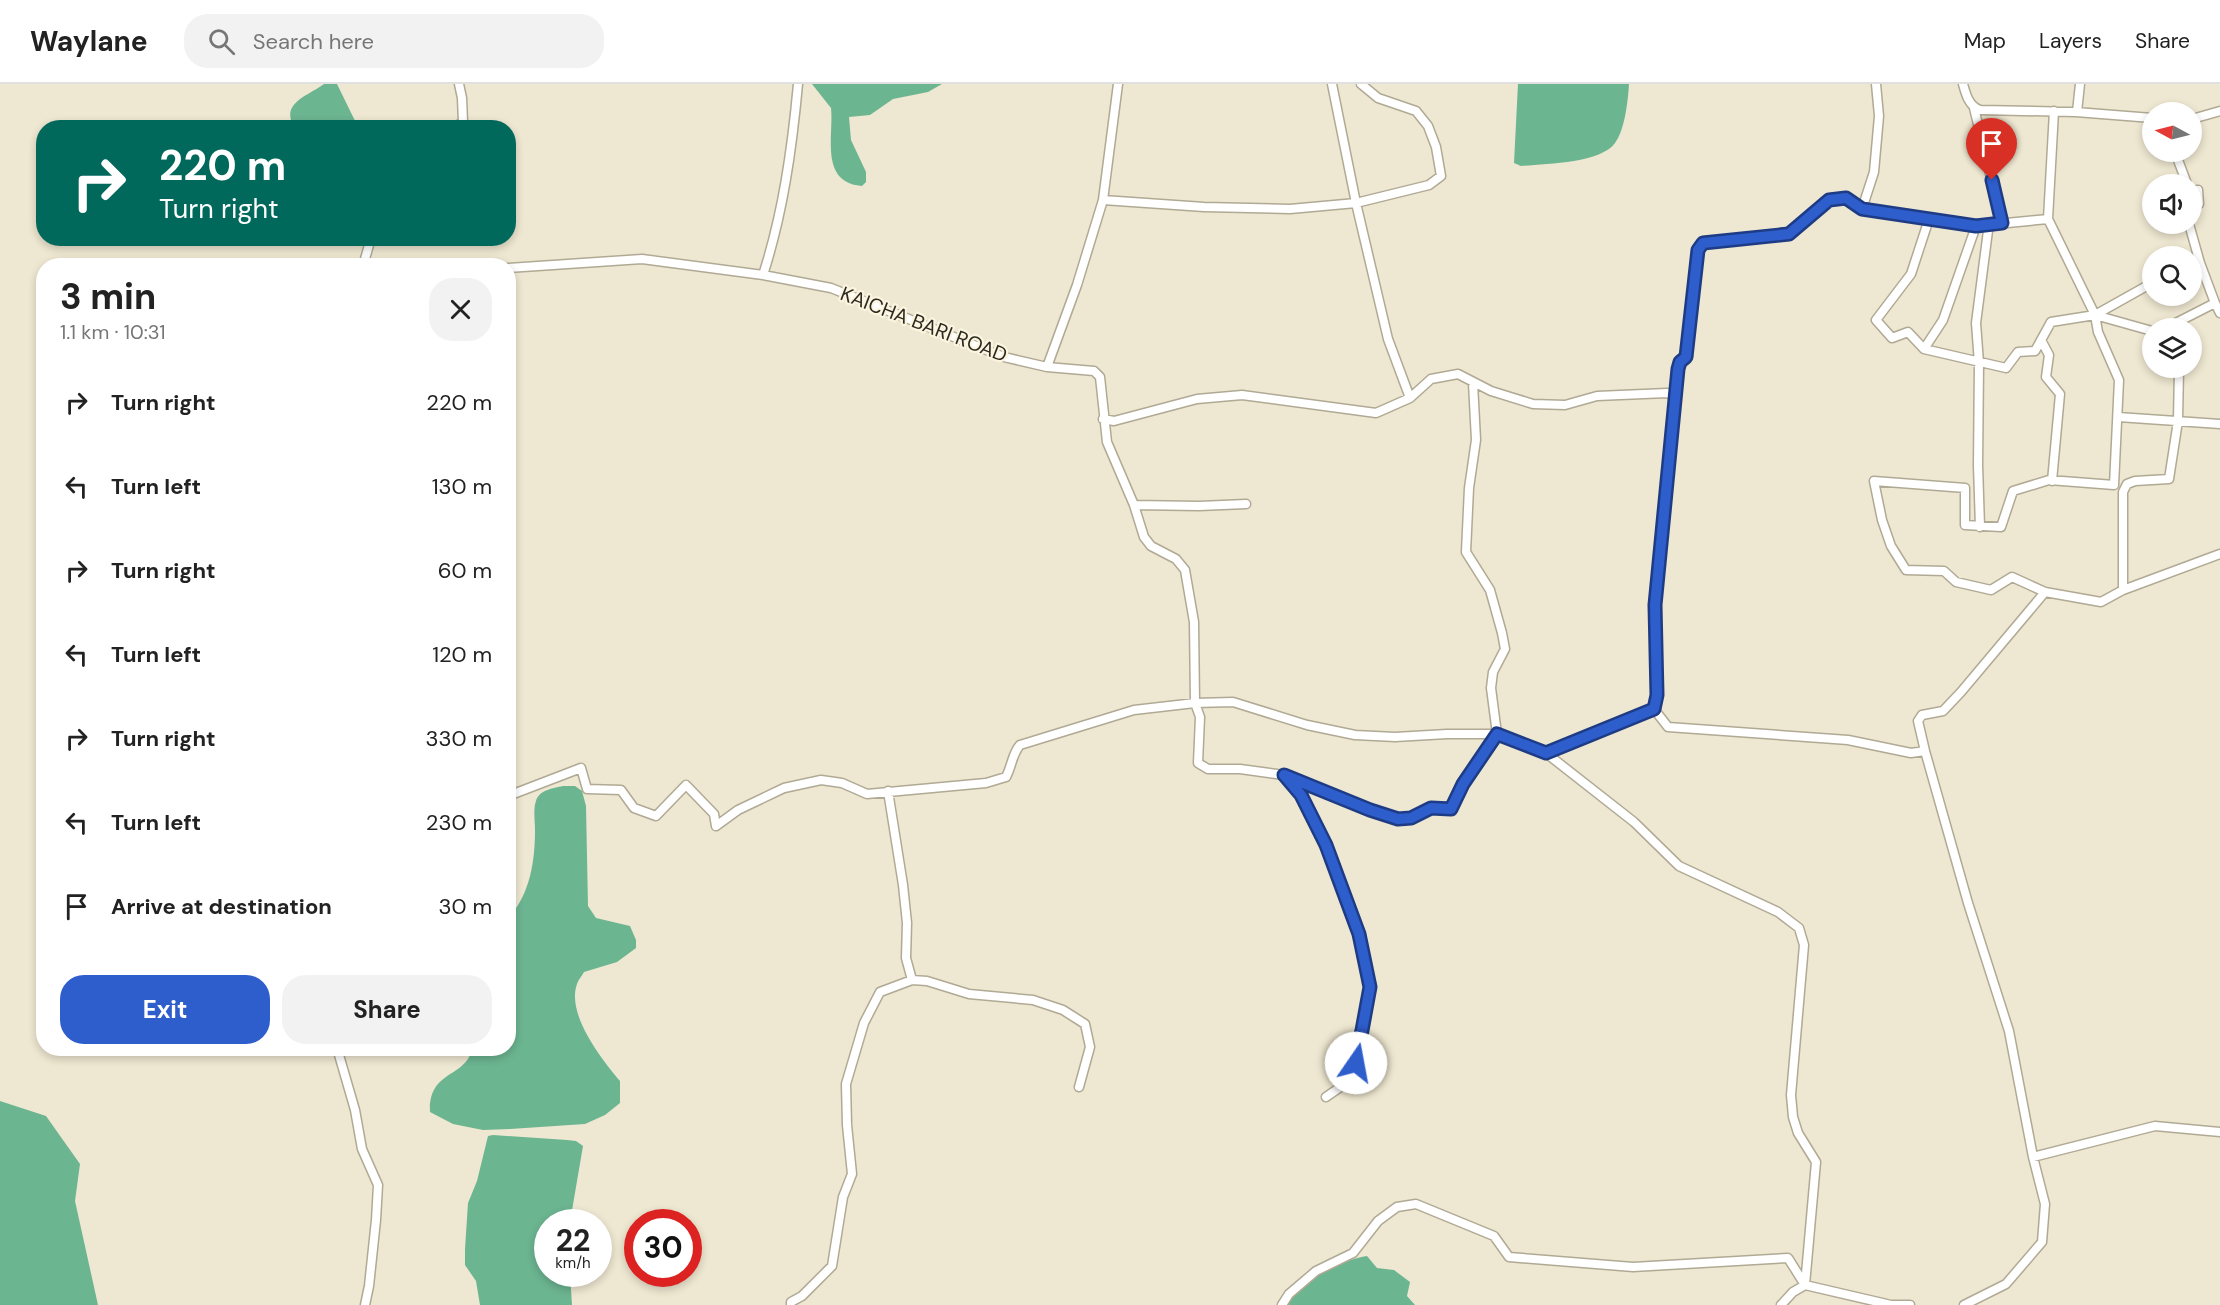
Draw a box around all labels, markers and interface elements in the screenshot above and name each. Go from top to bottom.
search box [184,14,604,68]
text: Waylane [30,23,148,60]
icon: search [205,25,238,58]
text: Search here [253,27,374,56]
text: Map [1964,27,2006,55]
text: Layers [2039,27,2102,55]
text: Share [2135,27,2190,55]
north arrow [2142,102,2202,162]
map controls [2142,102,2202,378]
pin [1966,118,2017,180]
icon: arrive [1975,127,2008,160]
text: 220 m [159,138,286,193]
icon: right [60,144,138,222]
button: sound [2142,174,2202,234]
text: Turn right [159,191,279,226]
button: search [2142,246,2202,306]
text: 3 min [60,273,156,320]
button: close [429,278,492,341]
street label: KAICHA BARI ROAD [837,280,1011,368]
button: layers [2142,318,2202,378]
text: 1.1 km · 10:31 [60,319,165,345]
icon: right [60,386,93,419]
text: Turn right [111,388,216,417]
text: 220 m [426,388,492,417]
icon: left [60,470,93,503]
text: Turn left [111,472,201,501]
text: 130 m [432,472,492,501]
icon: right [60,554,93,587]
text: Turn right [111,556,216,585]
text: 60 m [438,556,492,585]
icon: left [60,638,93,671]
text: Turn left [111,640,201,669]
text: 120 m [432,640,492,669]
icon: right [60,722,93,755]
text: Turn right [111,724,216,753]
text: 330 m [425,724,492,753]
icon: left [60,806,93,839]
text: Turn left [111,808,201,837]
text: 230 m [426,808,492,837]
icon: arrive [60,890,93,923]
text: Arrive at destination [111,892,332,921]
text: 30 m [438,892,492,921]
button: Exit [60,975,270,1044]
button: Share [282,975,492,1044]
position arrow [1324,1031,1388,1095]
speed limit sign: 30 [624,1209,702,1287]
text: 22 [556,1221,590,1260]
text: km/h [555,1253,591,1273]

